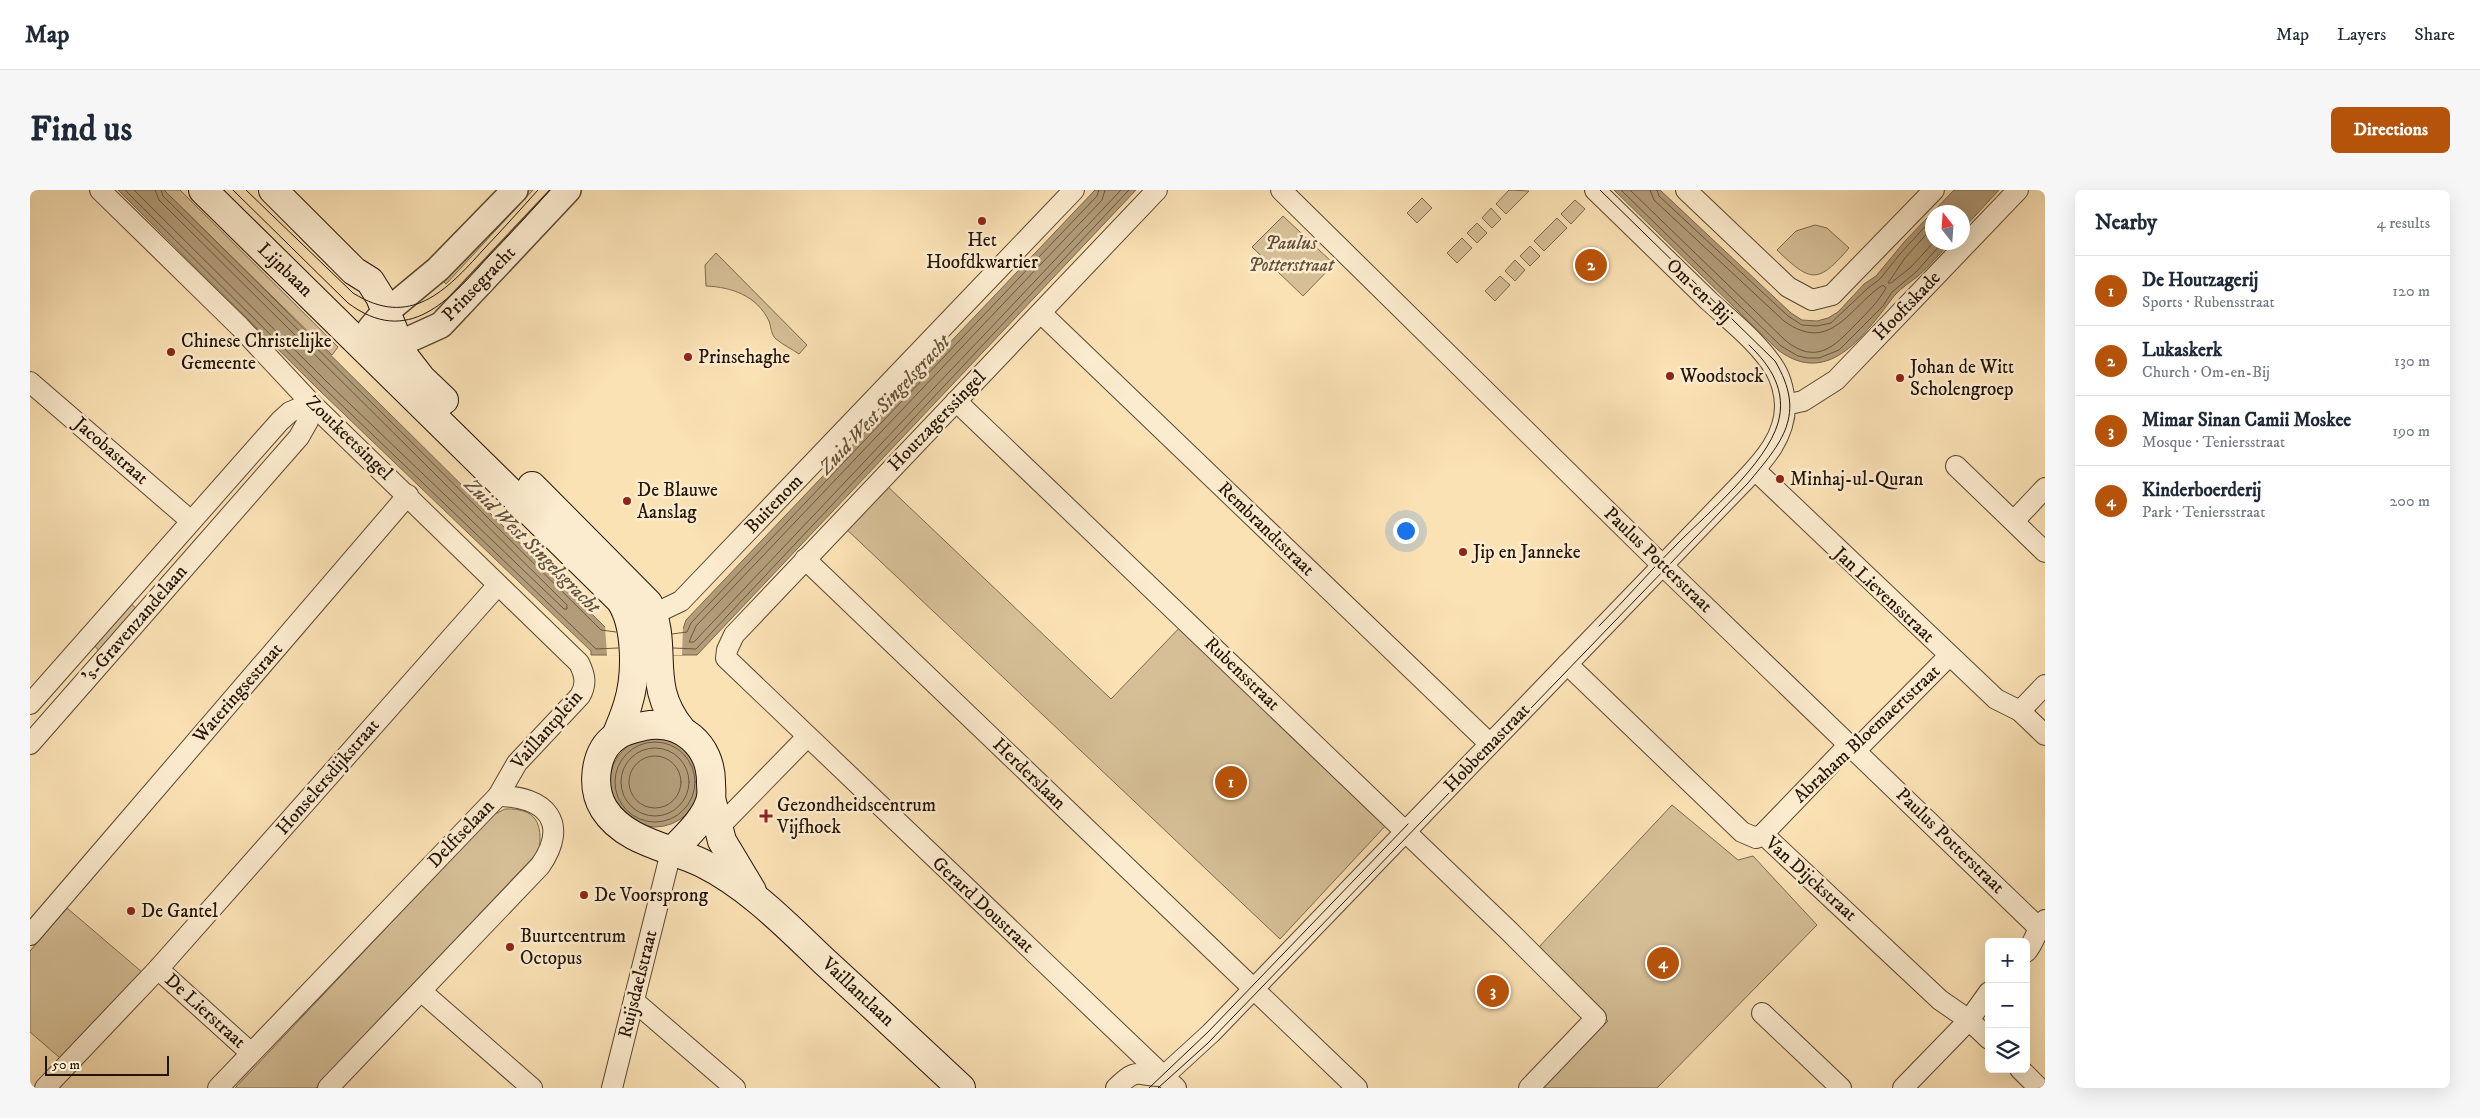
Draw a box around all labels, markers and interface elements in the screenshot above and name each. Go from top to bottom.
text: Map [25,20,69,50]
text: Map [2276,24,2309,46]
text: Layers [2337,24,2386,46]
text: Share [2414,24,2455,46]
button: Directions [2331,107,2450,153]
text: Find us [30,108,132,152]
north arrow [1925,205,1970,250]
text: Nearby [2095,210,2157,236]
text: 4 results [2377,213,2430,233]
marker: Het Hoofdkwartier [976,215,988,227]
place label: Het Hoofdkwartier [926,229,1038,274]
park label: Paulus Potterstraat [1248,232,1335,277]
street label: Lijnbaan [253,238,318,302]
street label: Prinsegracht [438,242,520,326]
pin: 2 [1575,246,1607,284]
street label: Om-en-Bij [1661,254,1737,328]
street label: Hooftskade [1868,266,1946,345]
text: De Houtzagerij [2142,269,2258,292]
text: 1 [2108,281,2114,301]
text: 120 m [2392,281,2430,301]
text: Sports · Rubensstraat [2142,292,2275,312]
water label: Zuid West Singelsgracht [813,329,957,481]
place label: Chinese Christelijke Gemeente [181,330,332,375]
text: Lukaskerk [2142,339,2222,362]
marker: Chinese Christelijke Gemeente [165,346,177,358]
place label: Prinsehaghe [698,346,790,369]
marker: Prinsehaghe [682,351,694,363]
text: 2 [2107,351,2115,371]
text: 130 m [2394,351,2430,371]
place label: Johan de Witt Scholengroep [1908,356,2014,401]
text: Church · Om-en-Bij [2142,362,2270,382]
place label: Woodstock [1679,365,1764,388]
street label: Houtzagerssingel [883,366,991,476]
marker: Woodstock [1664,370,1676,382]
marker: Johan de Witt Scholengroep [1894,372,1906,384]
street label: Zoutkeetsingel [301,391,397,485]
text: Mimar Sinan Camii Moskee [2142,409,2351,432]
street label: Jacobastraat [67,411,153,490]
text: 3 [2108,421,2114,441]
text: 190 m [2392,421,2430,441]
text: Mosque · Teniersstraat [2142,432,2285,452]
place label: Minhaj-ul-Quran [1790,468,1924,491]
street label: Buitenom [740,470,808,538]
water label: Zuid West Singelsgracht [458,472,606,620]
marker: Minhaj-ul-Quran [1774,473,1786,485]
street label: Rembrandtstraat [1213,477,1319,581]
place label: De Blauwe Aanslag [637,479,718,524]
text: Kinderboerderij [2142,479,2261,502]
text: 4 [2106,491,2116,511]
text: 200 m [2389,491,2430,511]
marker: De Blauwe Aanslag [621,495,633,507]
street label: Paulus Potterstraat [1599,502,1717,618]
text: Park · Teniersstraat [2142,502,2265,522]
your location [1393,518,1419,544]
place label: Jip en Janneke [1471,541,1581,564]
street label: Jan Lievensstraat [1827,541,1939,648]
marker: Jip en Janneke [1457,546,1469,558]
street label: 's-Gravenzandelaan [78,560,192,688]
street label: Rubensstraat [1199,632,1285,716]
street label: Wateringsestraat [188,638,288,749]
street label: Abraham Bloemaertstraat [1789,660,1945,808]
street label: Vaillantplein [506,686,588,775]
street label: Hobbemastraat [1439,699,1535,797]
street label: Honselersdijkstraat [271,714,385,840]
street label: Herderslaan [988,733,1071,815]
pin: 1 [1215,763,1247,801]
street label: Paulus Potterstraat [1891,783,2009,899]
place label: Gezondheidscentrum Vijfhoek [776,794,936,839]
street label: Delftselaan [423,795,499,873]
marker: Gezondheidscentrum Vijfhoek [759,809,773,823]
street label: Van Dijckstraat [1760,831,1862,926]
street label: Gerard Doustraat [927,852,1039,958]
place label: De Voorsprong [594,884,709,907]
marker: De Voorsprong [578,889,590,901]
place label: De Gantel [141,900,218,923]
marker: De Gantel [125,905,137,917]
place label: Buurtcentrum Octopus [520,925,626,970]
street label: Ruijsdaelstraat [613,928,663,1040]
map controls [1985,938,2030,1073]
button: + [1985,938,2030,983]
marker: Buurtcentrum Octopus [504,941,516,953]
pin: 4 [1647,944,1679,982]
street label: Vaillantlaan [816,952,899,1031]
street label: De Lierstraat [160,969,250,1053]
pin: 3 [1477,972,1509,1010]
button: − [1985,983,2030,1028]
button: layers [1985,1028,2030,1073]
scale bar [45,1053,169,1076]
text: 50 m [52,1056,80,1074]

